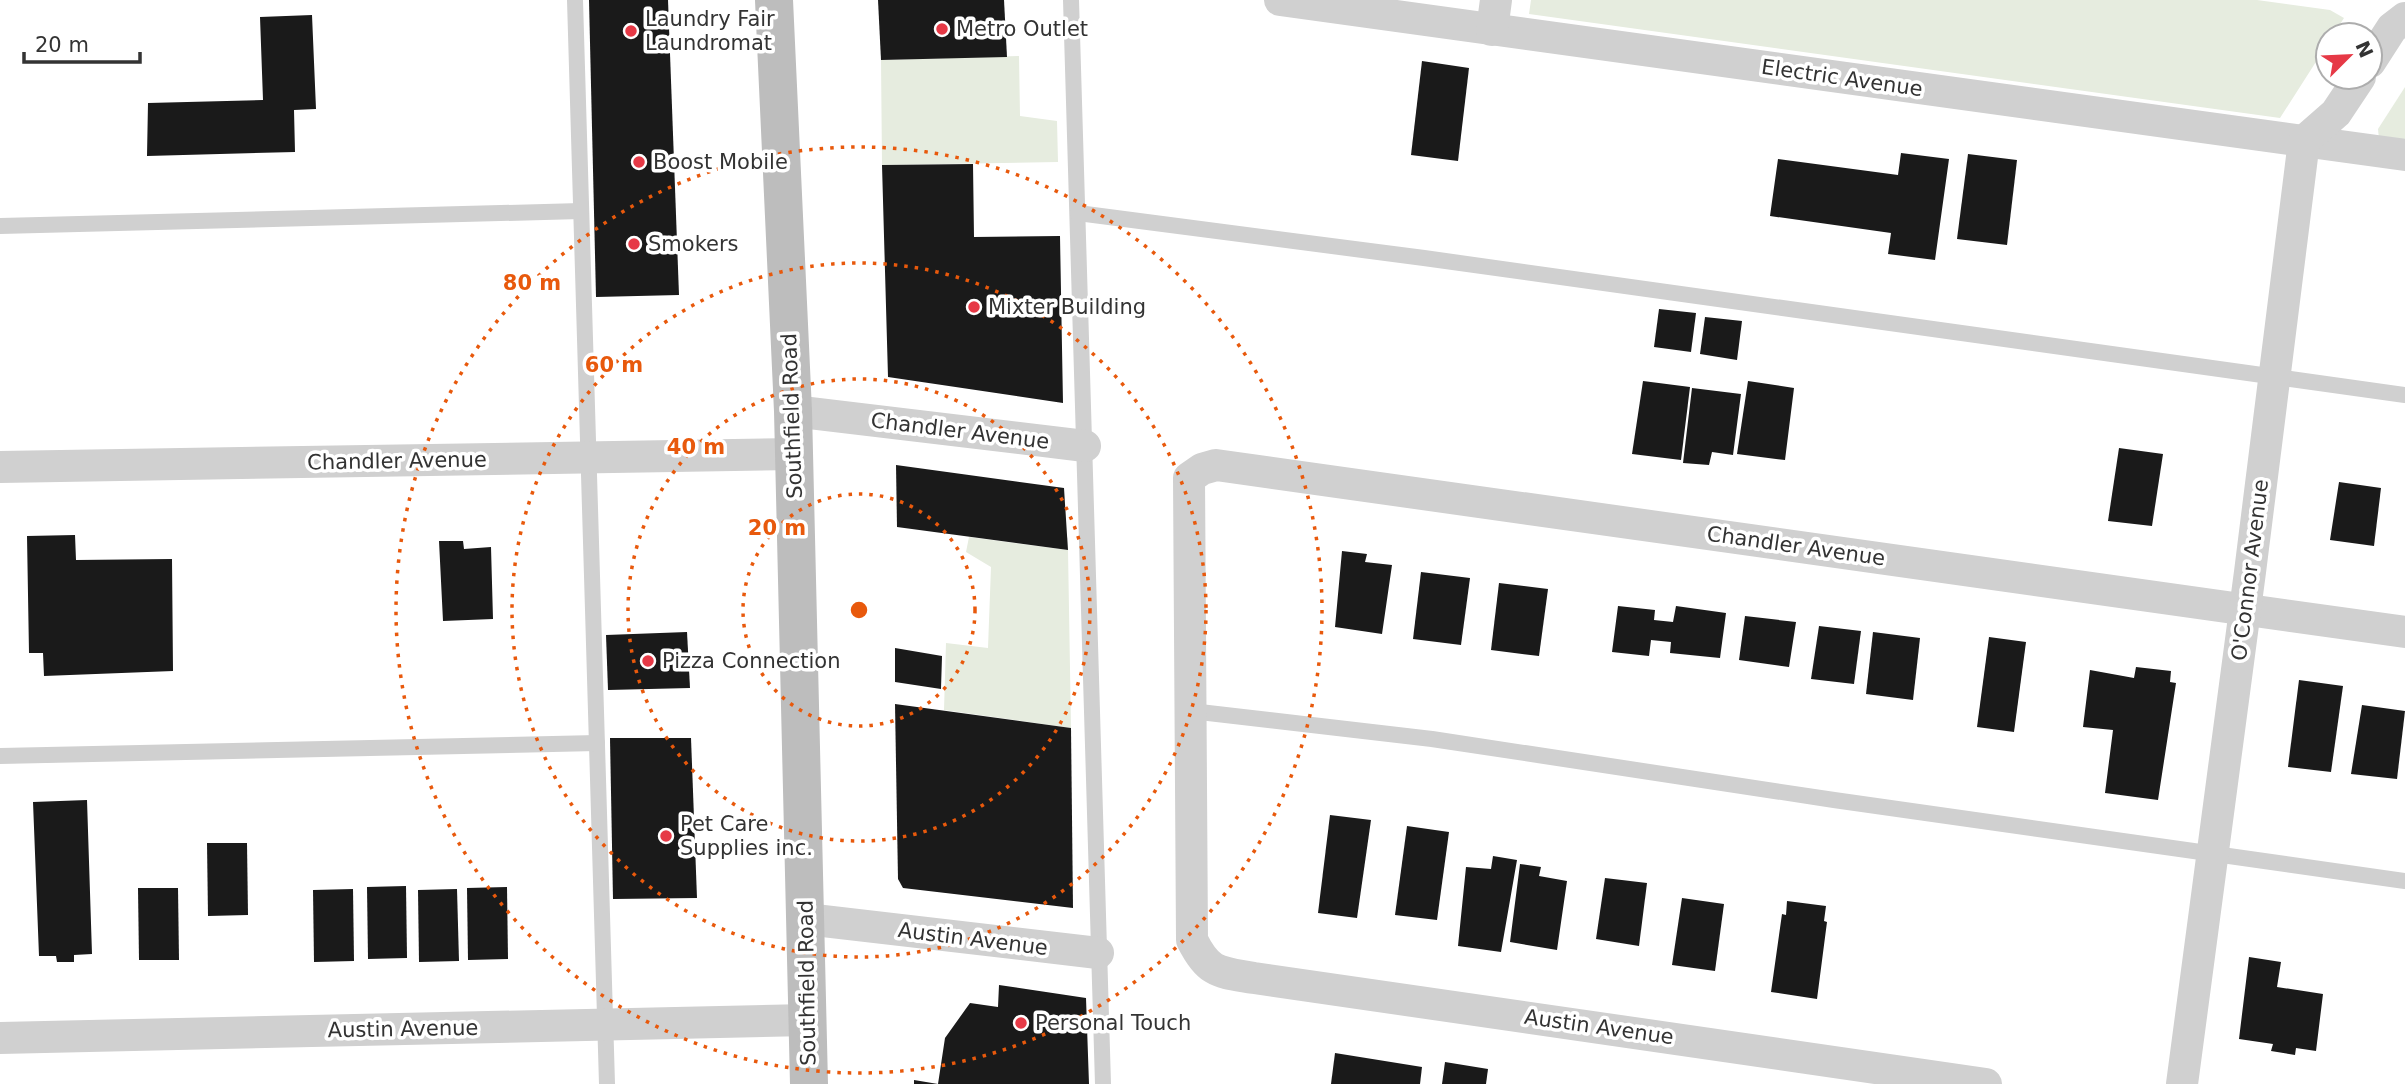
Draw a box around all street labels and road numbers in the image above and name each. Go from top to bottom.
street label: Electric Avenue [1760,55,1924,101]
street label: Southfield Road [777,333,807,499]
street label: Chandler Avenue [869,408,1051,454]
street label: Chandler Avenue [307,447,487,475]
street label: O'Connor Avenue [2227,478,2273,662]
street label: Chandler Avenue [1705,522,1887,570]
street label: Southfield Road [794,900,820,1066]
street label: Austin Avenue [897,918,1049,960]
street label: Austin Avenue [1523,1005,1675,1049]
street label: Austin Avenue [327,1016,479,1042]

